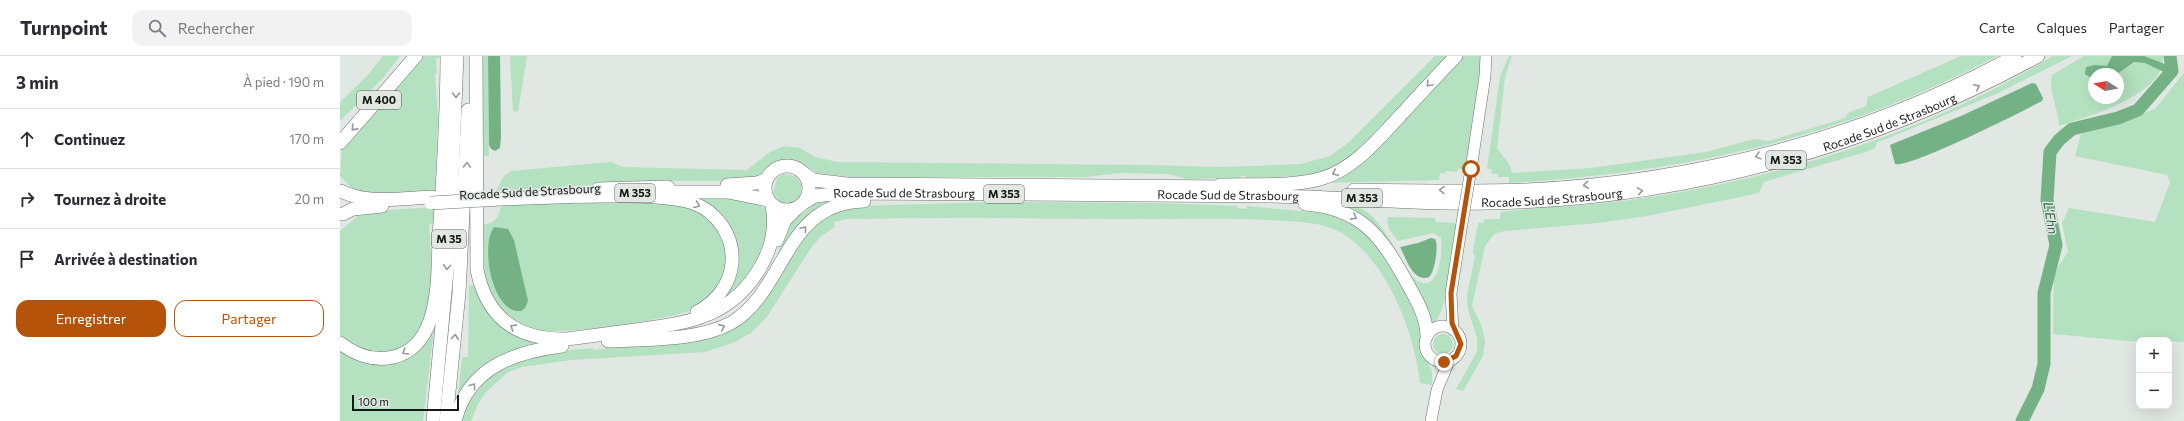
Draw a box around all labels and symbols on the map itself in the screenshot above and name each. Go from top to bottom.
north arrow [2088,68,2124,104]
one-way arrow [1427,80,1434,87]
one-way arrow [1973,84,1981,92]
street label: Rocade Sud de Strasbourg [1821,90,1959,154]
road number: M 400 [357,91,401,109]
one-way arrow [452,92,460,98]
one-way arrow [352,123,359,130]
road number: M 353 [1766,151,1806,169]
one-way arrow [1754,152,1761,160]
route start [1462,160,1480,178]
one-way arrow [462,162,471,168]
one-way arrow [1332,168,1340,176]
street label: Rocade Sud de Strasbourg [459,180,602,202]
one-way arrow [1582,181,1589,190]
road number: M 353 [615,184,655,202]
street label: Rocade Sud de Strasbourg [832,185,976,200]
road number: M 353 [984,185,1024,203]
street label: Rocade Sud de Strasbourg [1481,185,1624,209]
one-way arrow [1439,186,1445,194]
street label: Rocade Sud de Strasbourg [1157,187,1300,203]
one-way arrow [1637,187,1643,196]
road number: M 353 [1342,189,1382,207]
one-way arrow [693,201,700,209]
water label: L'Ehn [2040,201,2062,235]
one-way arrow [1350,213,1357,220]
one-way arrow [799,226,806,233]
road number: M 35 [432,230,466,248]
one-way arrow [443,264,452,270]
one-way arrow [510,324,517,331]
one-way arrow [717,324,725,332]
one-way arrow [450,334,459,340]
one-way arrow [402,347,409,354]
route end [1435,353,1453,371]
one-way arrow [468,384,475,391]
scale bar [352,393,459,412]

